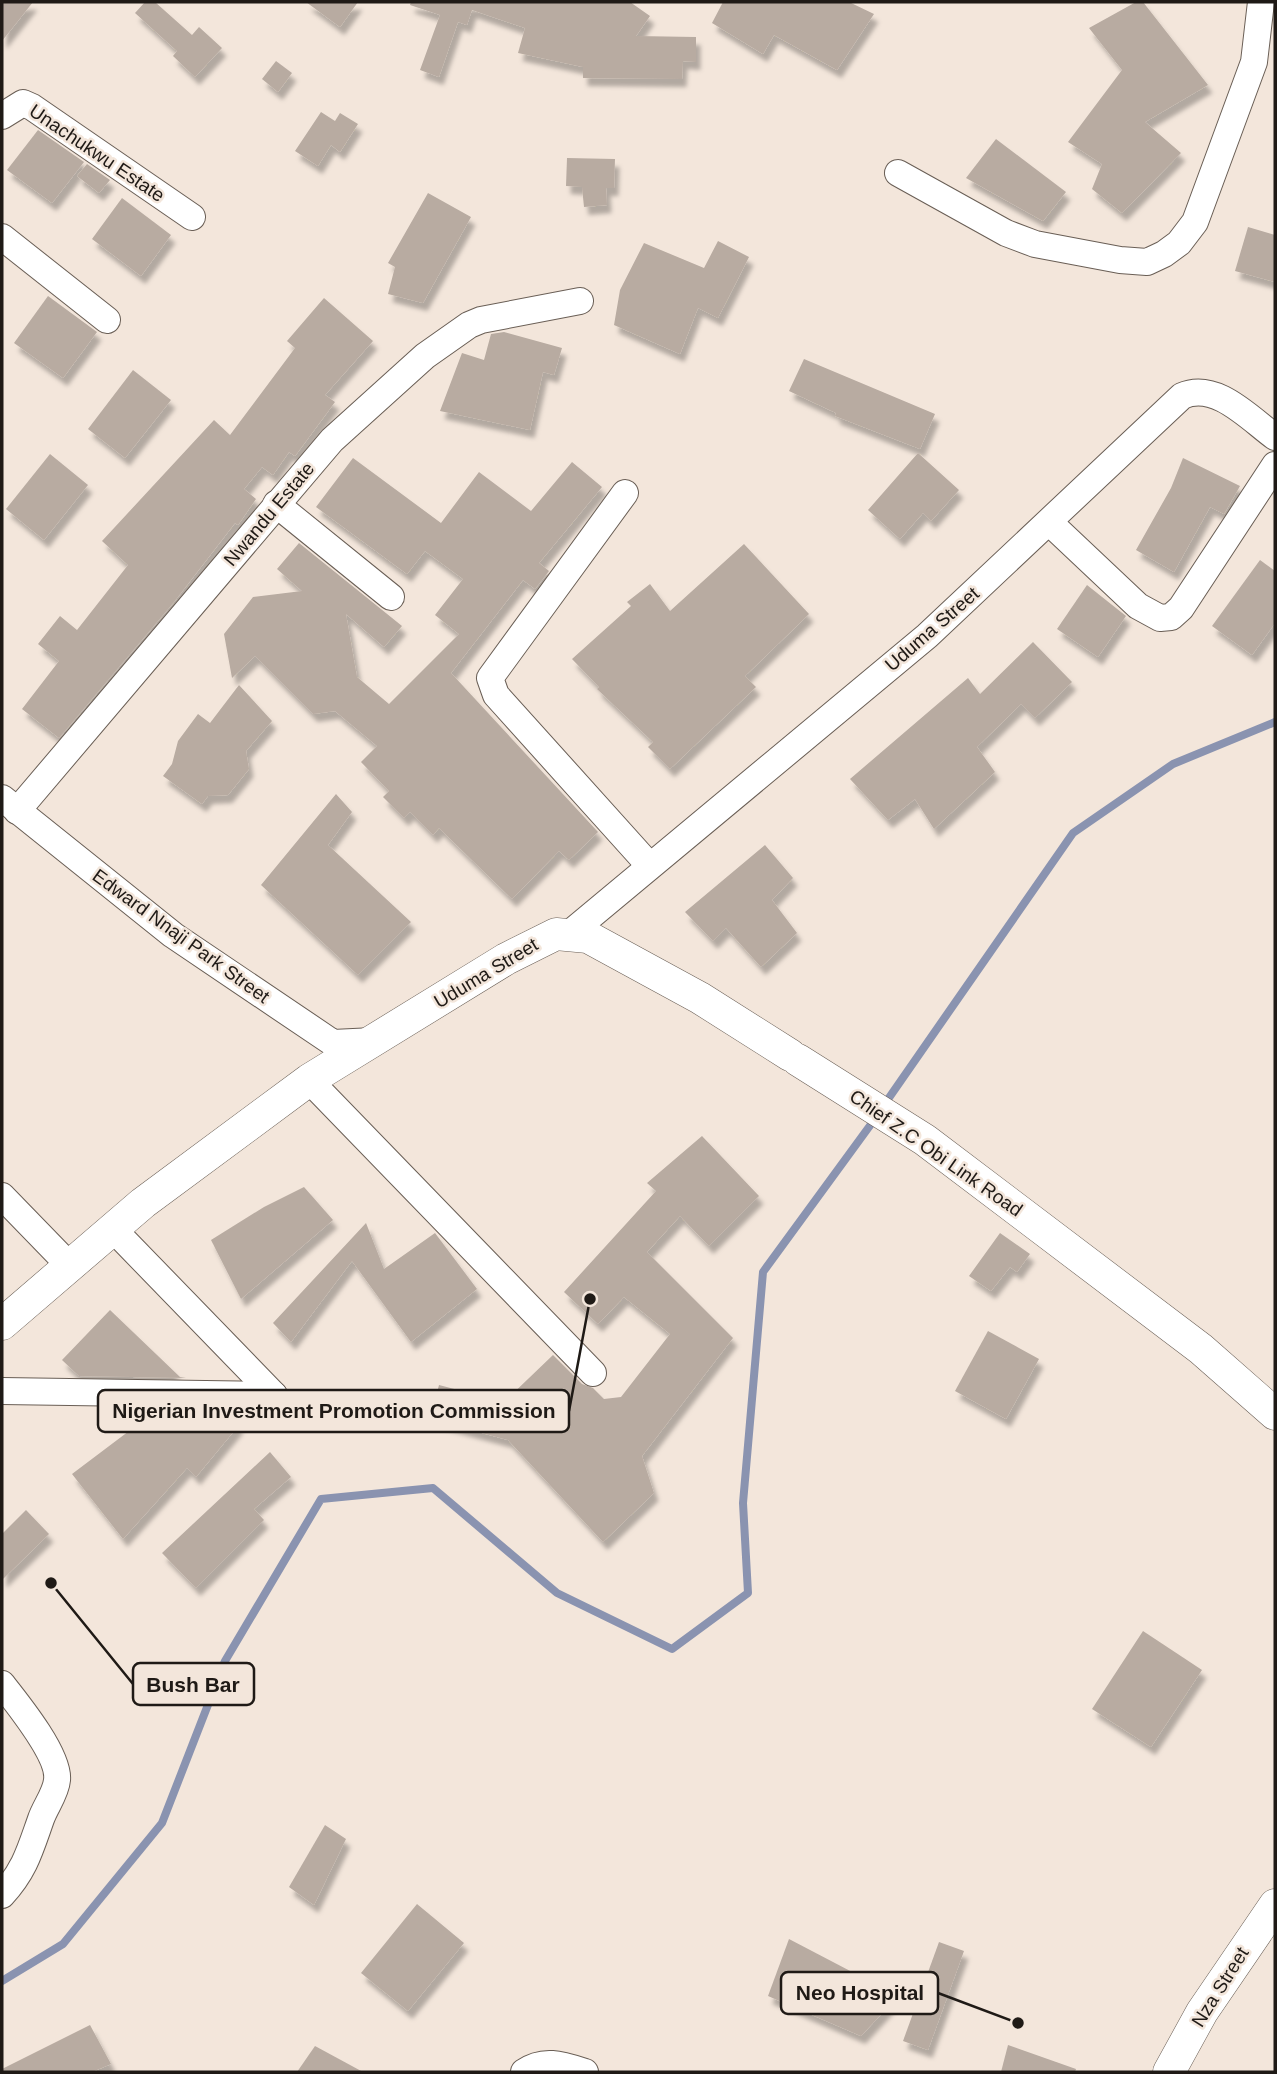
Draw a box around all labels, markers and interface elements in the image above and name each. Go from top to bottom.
street label: Unachukwu Estate [25,100,169,206]
street label: Nwandu Estate [220,458,318,570]
street label: Uduma Street [881,582,984,675]
street label: Edward Nnaji Park Street [89,865,274,1008]
street label: Uduma Street [430,933,542,1012]
street label: Chief Z.C Obi Link Road [846,1085,1026,1221]
callout: Nigerian Investment Promotion Commission [98,1390,569,1432]
text: Nigerian Investment Promotion Commission [112,1399,556,1422]
callout: Bush Bar [133,1663,254,1705]
text: Bush Bar [146,1673,240,1696]
street label: Nza Street [1187,1943,1253,2031]
callout: Neo Hospital [781,1972,938,2014]
text: Neo Hospital [796,1981,924,2004]

